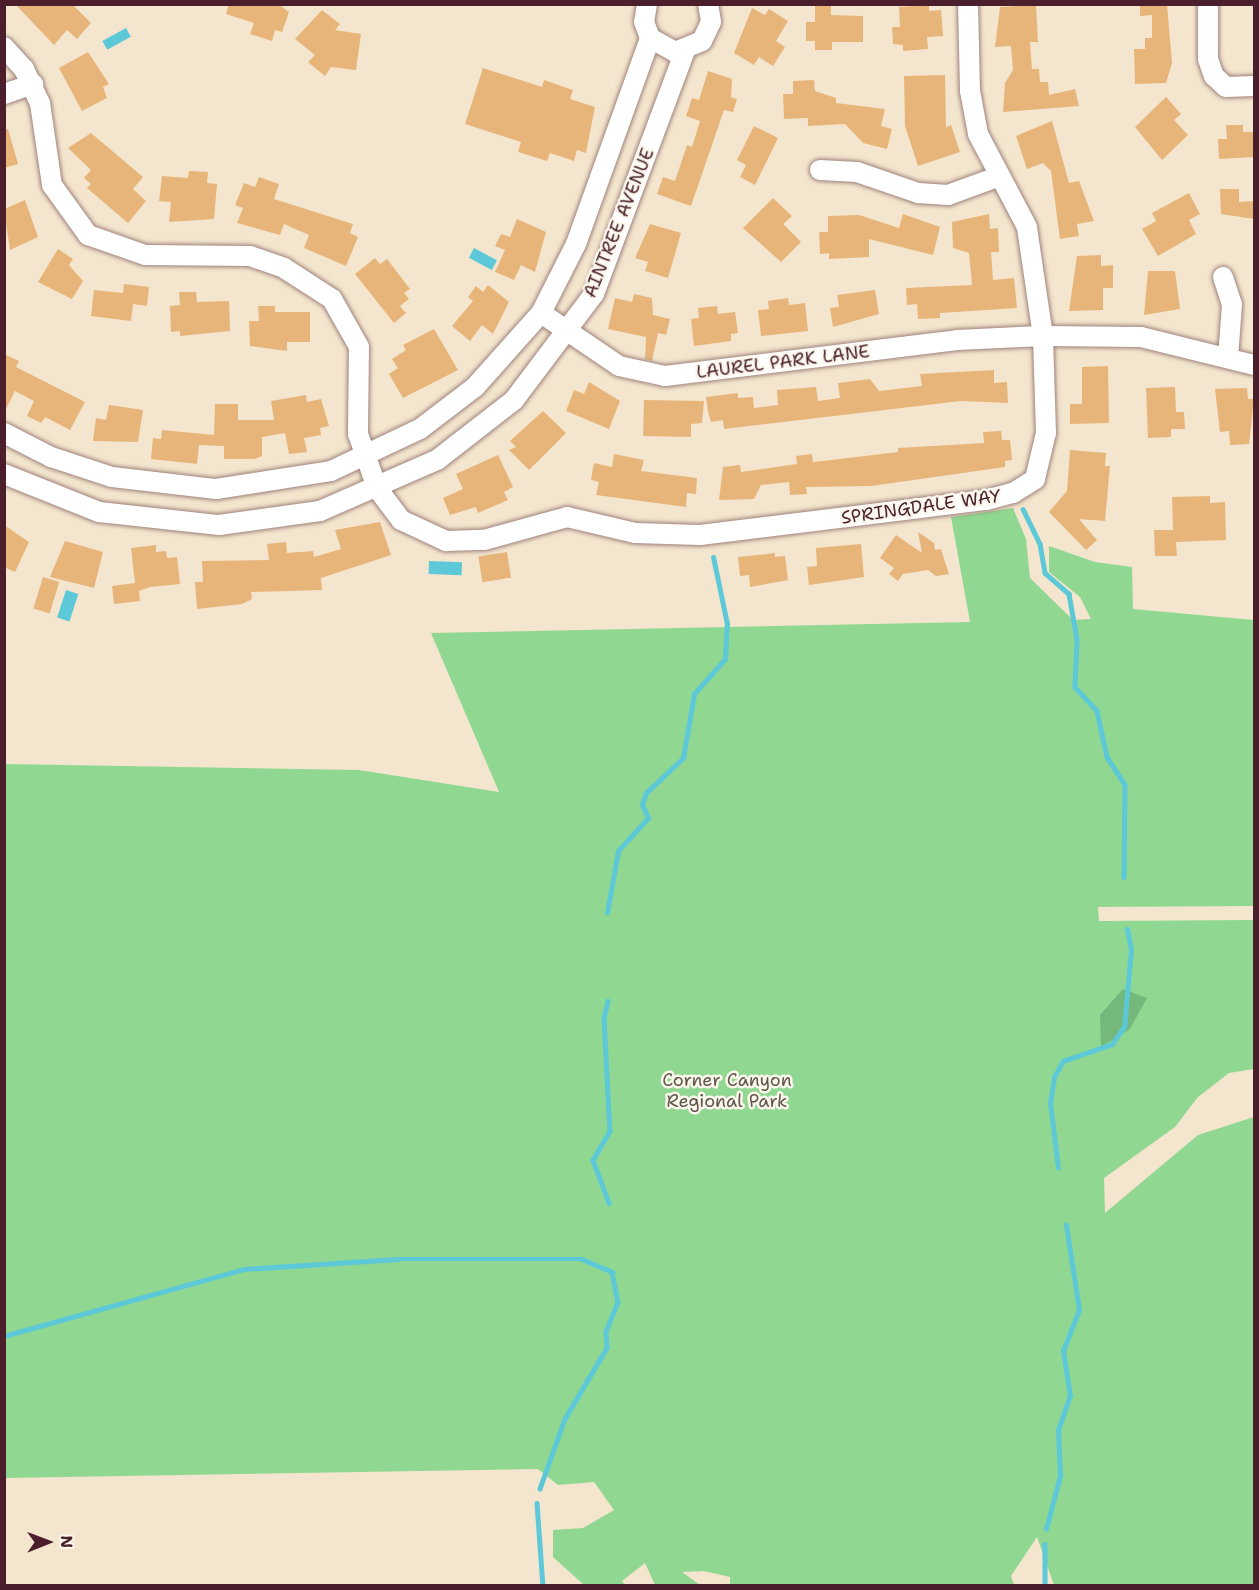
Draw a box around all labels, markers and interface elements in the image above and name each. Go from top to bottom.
street label: AINTREE AVENUE [579,145,659,301]
street label: LAUREL PARK LANE [695,341,871,383]
street label: SPRINGDALE WAY [840,485,1002,529]
park label: Corner Canyon Regional Park [662,1070,792,1112]
north arrow [18,1512,78,1572]
text: N [56,1535,77,1548]

